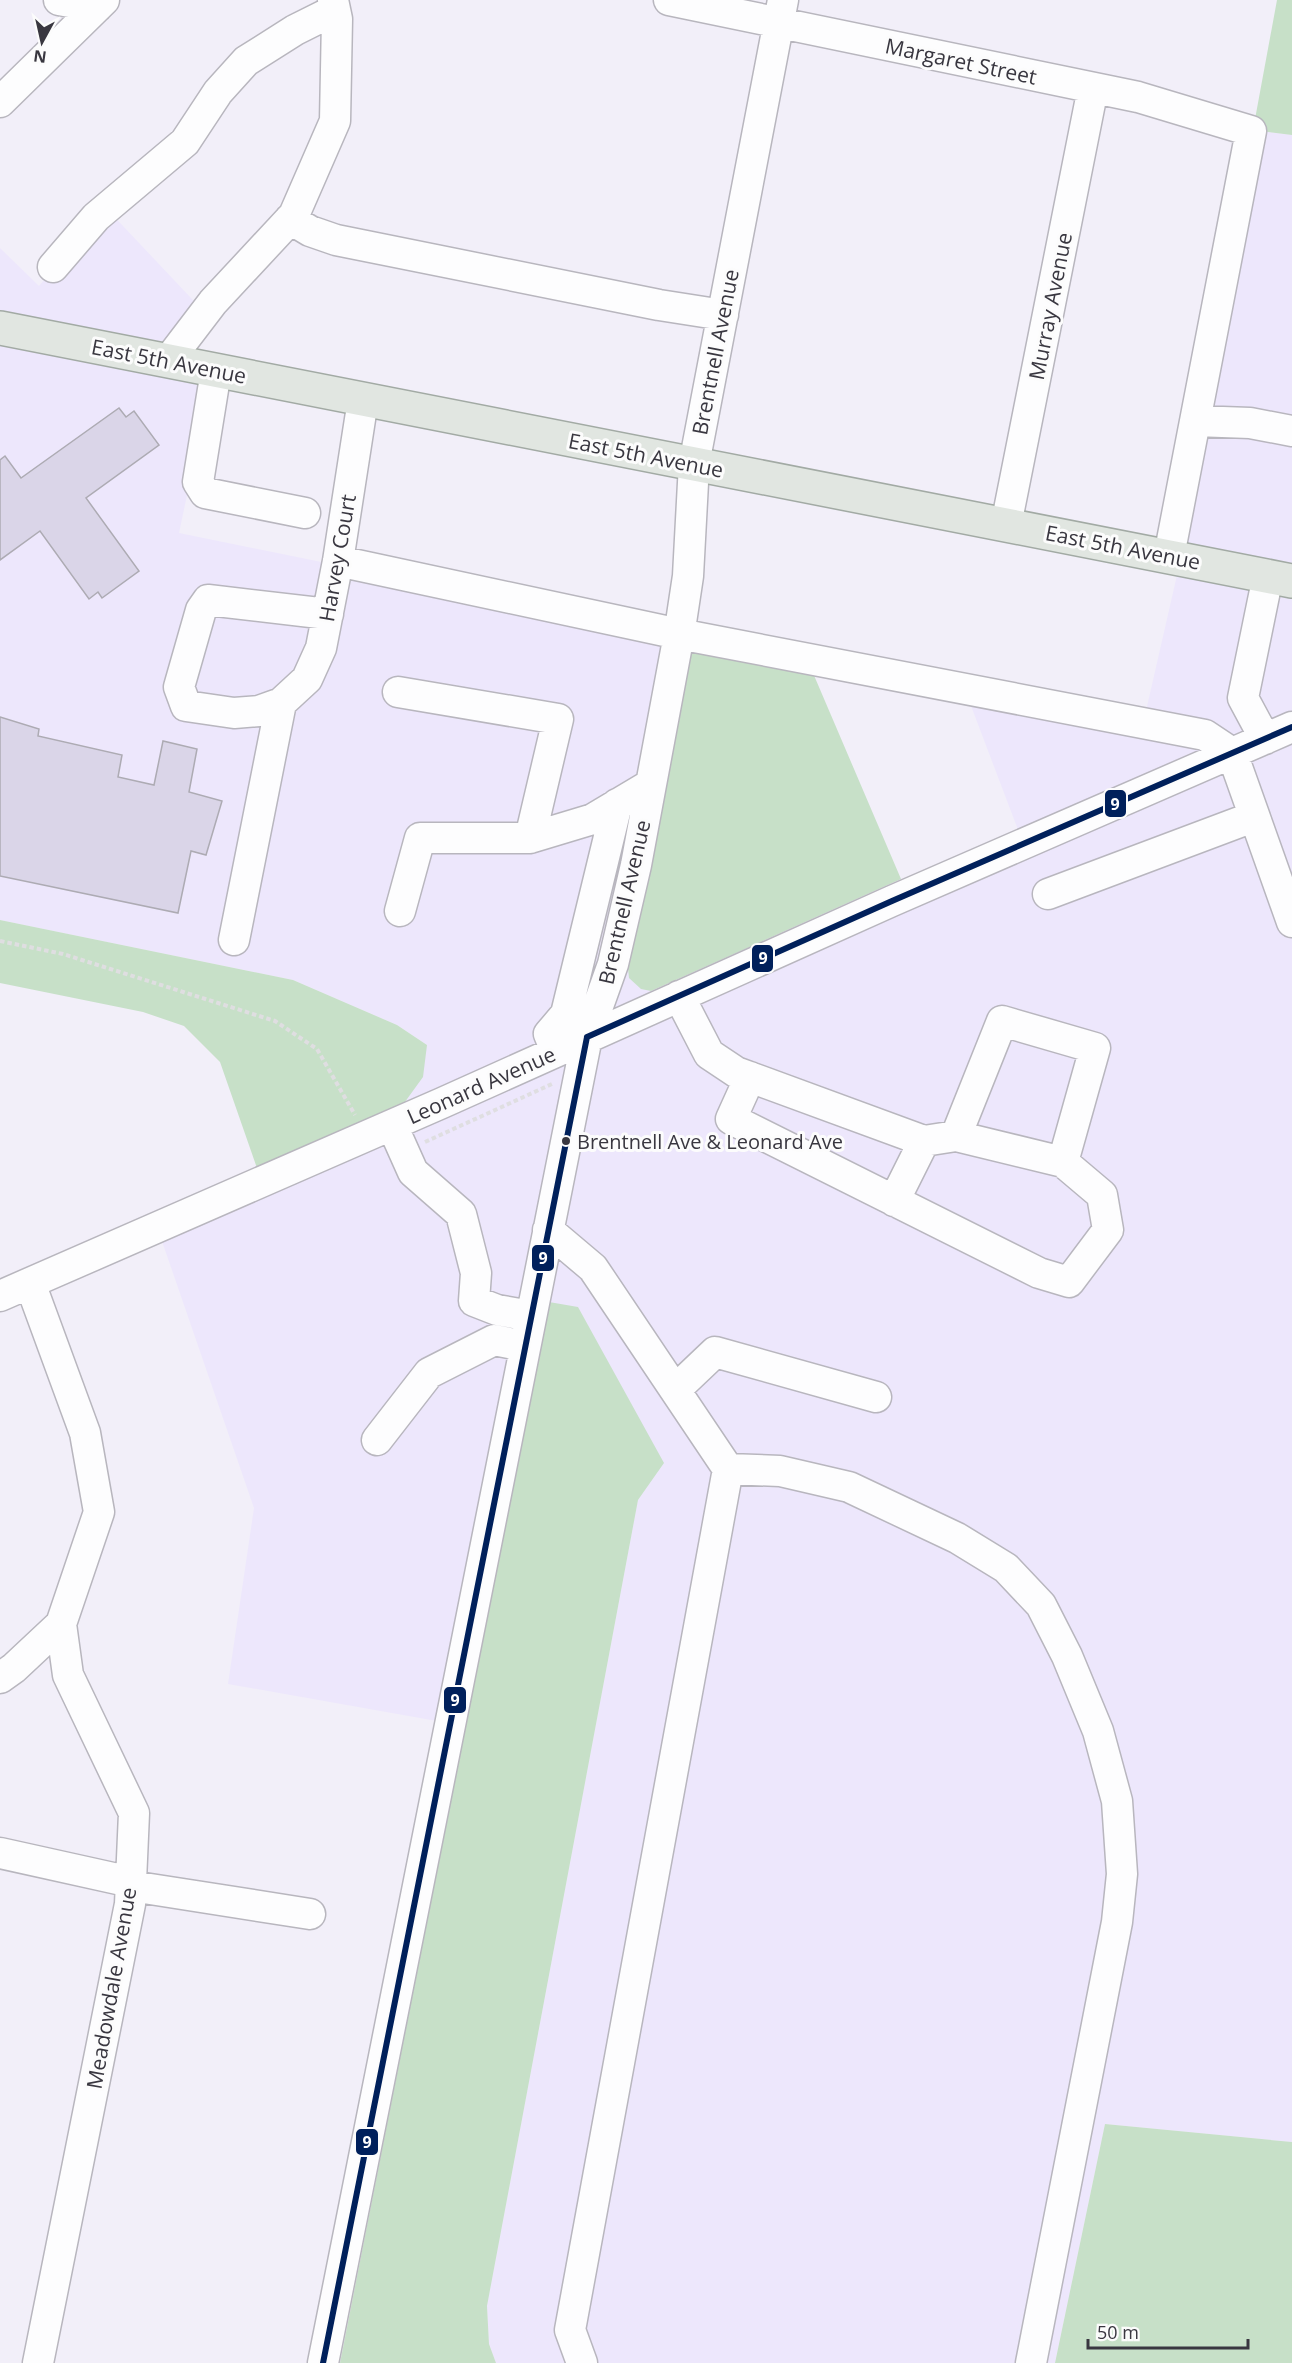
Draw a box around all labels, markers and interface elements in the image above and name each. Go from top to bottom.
north arrow [12,12,72,72]
street label: Margaret Street [883,31,1039,91]
text: N [32,45,48,69]
street label: Murray Avenue [1022,230,1078,382]
street label: Brentnell Avenue [685,267,745,437]
street label: East 5th Avenue [89,332,249,390]
street label: East 5th Avenue [566,426,726,484]
street label: Harvey Court [312,492,362,624]
street label: East 5th Avenue [1043,518,1203,576]
line badge: 9 [1104,789,1127,818]
text: 9 [1110,793,1120,815]
street label: Brentnell Avenue [591,817,657,987]
line badge: 9 [751,944,774,973]
text: 9 [758,947,768,969]
street label: Leonard Avenue [402,1040,560,1130]
place label: Brentnell Ave & Leonard Ave [577,1128,843,1155]
marker: Brentnell Ave & Leonard Ave [560,1135,572,1147]
line badge: 9 [531,1244,555,1272]
text: 9 [538,1247,548,1269]
line badge: 9 [443,1686,467,1714]
text: 9 [450,1689,460,1711]
street label: Meadowdale Avenue [79,1885,143,2091]
line badge: 9 [355,2128,379,2156]
text: 9 [362,2131,372,2153]
scale bar [1088,2312,1248,2350]
text: 50 m [1097,2320,1139,2344]

